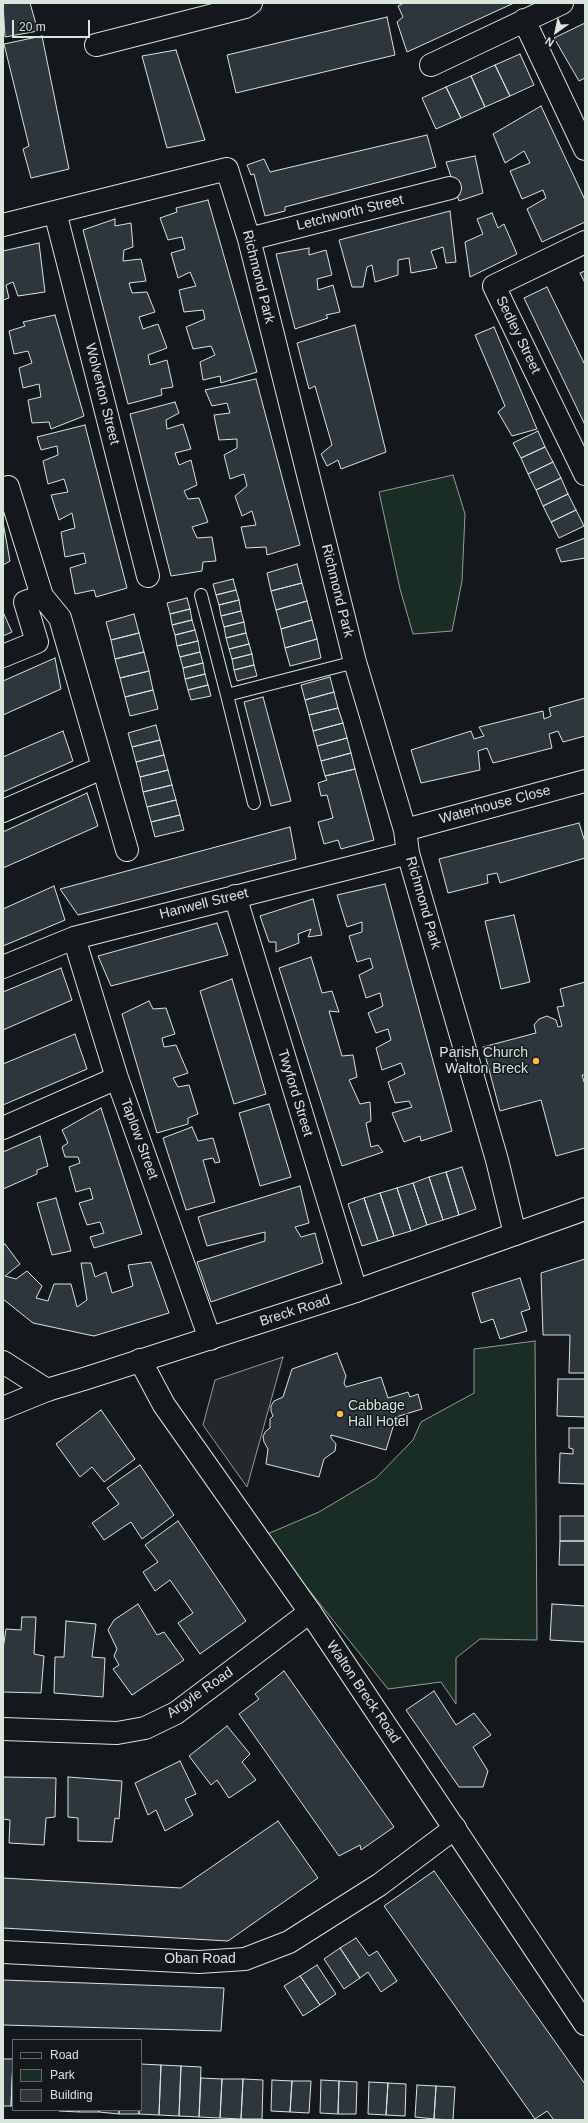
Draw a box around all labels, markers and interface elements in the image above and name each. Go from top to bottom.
scale bar [14,12,92,38]
north arrow [536,12,576,52]
text: 20 m [19,20,46,34]
text: N [543,35,556,49]
street label: Letchworth Street [295,192,405,234]
street label: Richmond Park [238,229,278,325]
street label: Sedley Street [492,294,544,376]
street label: Wolverton Street [81,342,123,446]
street label: Richmond Park [317,543,357,639]
street label: Waterhouse Close [437,782,553,828]
street label: Richmond Park [402,855,444,951]
street label: Hanwell Street [158,885,250,923]
place label: Parish Church Walton Breck [439,1045,528,1078]
street label: Twyford Street [274,1047,316,1139]
marker: Parish Church Walton Breck [531,1056,541,1066]
street label: Taplow Street [117,1096,161,1182]
street label: Breck Road [258,1292,332,1330]
place label: Cabbage Hall Hotel [348,1398,409,1430]
marker: Cabbage Hall Hotel [335,1409,345,1419]
street label: Walton Breck Road [322,1638,404,1746]
street label: Argyle Road [164,1664,236,1722]
street label: Oban Road [164,1951,236,1967]
legend [12,2039,142,2111]
text: Road [50,2048,79,2062]
text: Park [50,2068,75,2082]
text: Building [50,2088,93,2102]

